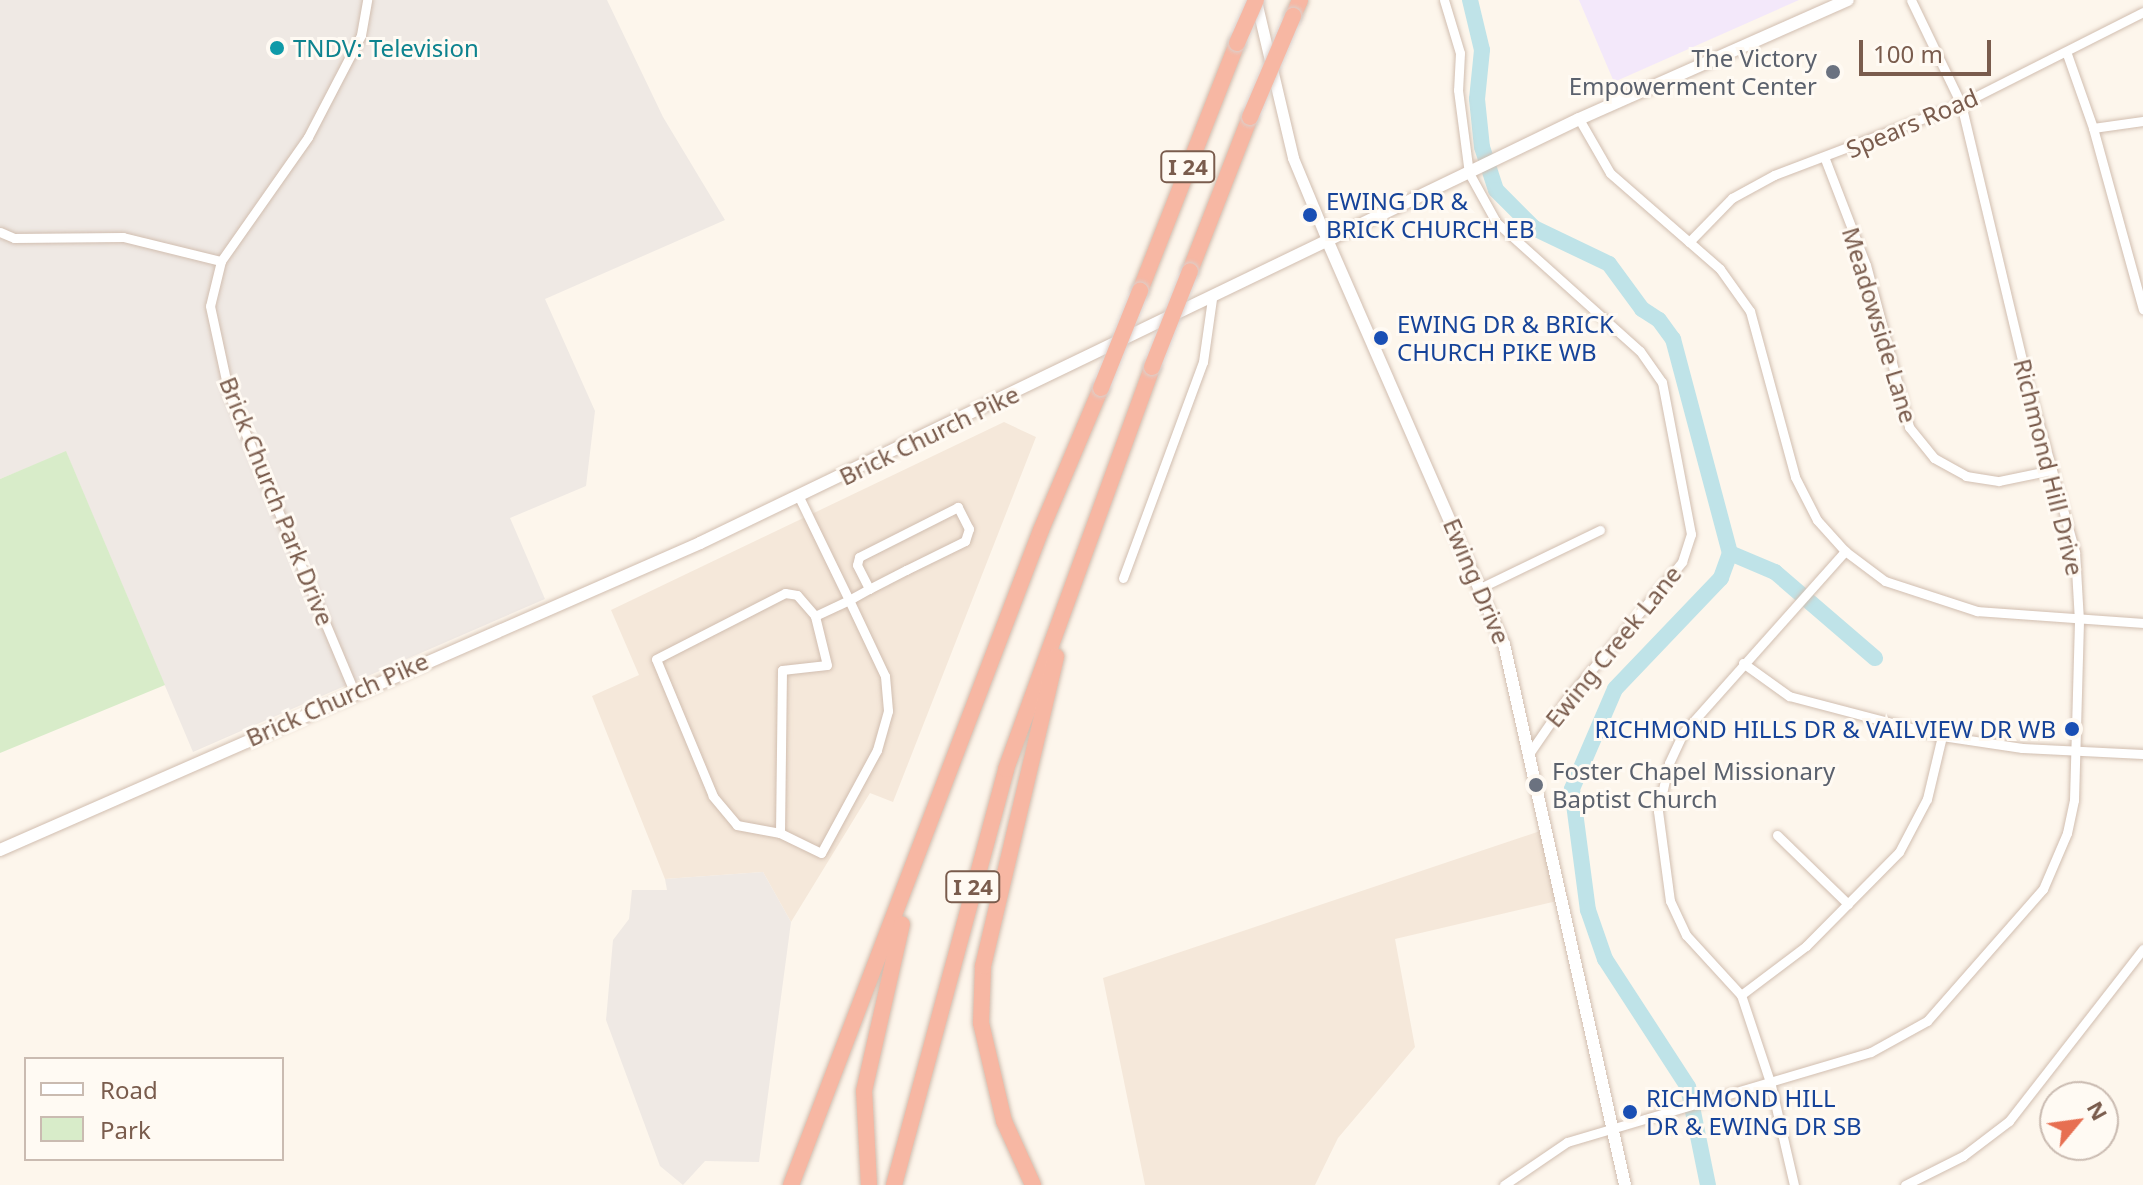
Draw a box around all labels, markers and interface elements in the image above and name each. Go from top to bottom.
scale bar [1863,24,1995,74]
place label: TNDV: Television [293,34,479,62]
text: 100 m [1873,37,1943,70]
marker: TNDV: Television [268,39,286,57]
place label: The Victory Empowerment Center [1569,44,1817,100]
marker: The Victory Empowerment Center [1824,63,1842,81]
street label: Spears Road [1842,82,1982,164]
road number: I 24 [1160,149,1216,185]
place label: EWING DR & BRICK CHURCH EB [1326,187,1534,243]
marker: EWING DR & BRICK CHURCH EB [1301,206,1319,224]
street label: Meadowside Lane [1837,224,1923,426]
place label: EWING DR & BRICK CHURCH PIKE WB [1397,310,1614,366]
marker: EWING DR & BRICK CHURCH PIKE WB [1372,329,1390,347]
street label: Richmond Hill Drive [2008,356,2090,578]
street label: Brick Church Park Drive [214,373,340,629]
street label: Brick Church Pike [835,379,1023,491]
street label: Ewing Drive [1438,514,1516,648]
street label: Ewing Creek Lane [1539,559,1687,733]
street label: Brick Church Pike [242,646,432,752]
place label: RICHMOND HILLS DR & VAILVIEW DR WB [1594,715,2056,743]
marker: RICHMOND HILLS DR & VAILVIEW DR WB [2063,720,2081,738]
place label: Foster Chapel Missionary Baptist Church [1552,757,1835,813]
marker: Foster Chapel Missionary Baptist Church [1527,776,1545,794]
road number: I 24 [945,869,1001,905]
legend [24,1057,284,1161]
text: Road [100,1073,158,1106]
north arrow [2039,1081,2119,1161]
place label: RICHMOND HILL DR & EWING DR SB [1646,1084,1862,1140]
text: N [2081,1095,2116,1125]
marker: RICHMOND HILL DR & EWING DR SB [1621,1103,1639,1121]
text: Park [100,1113,151,1146]

